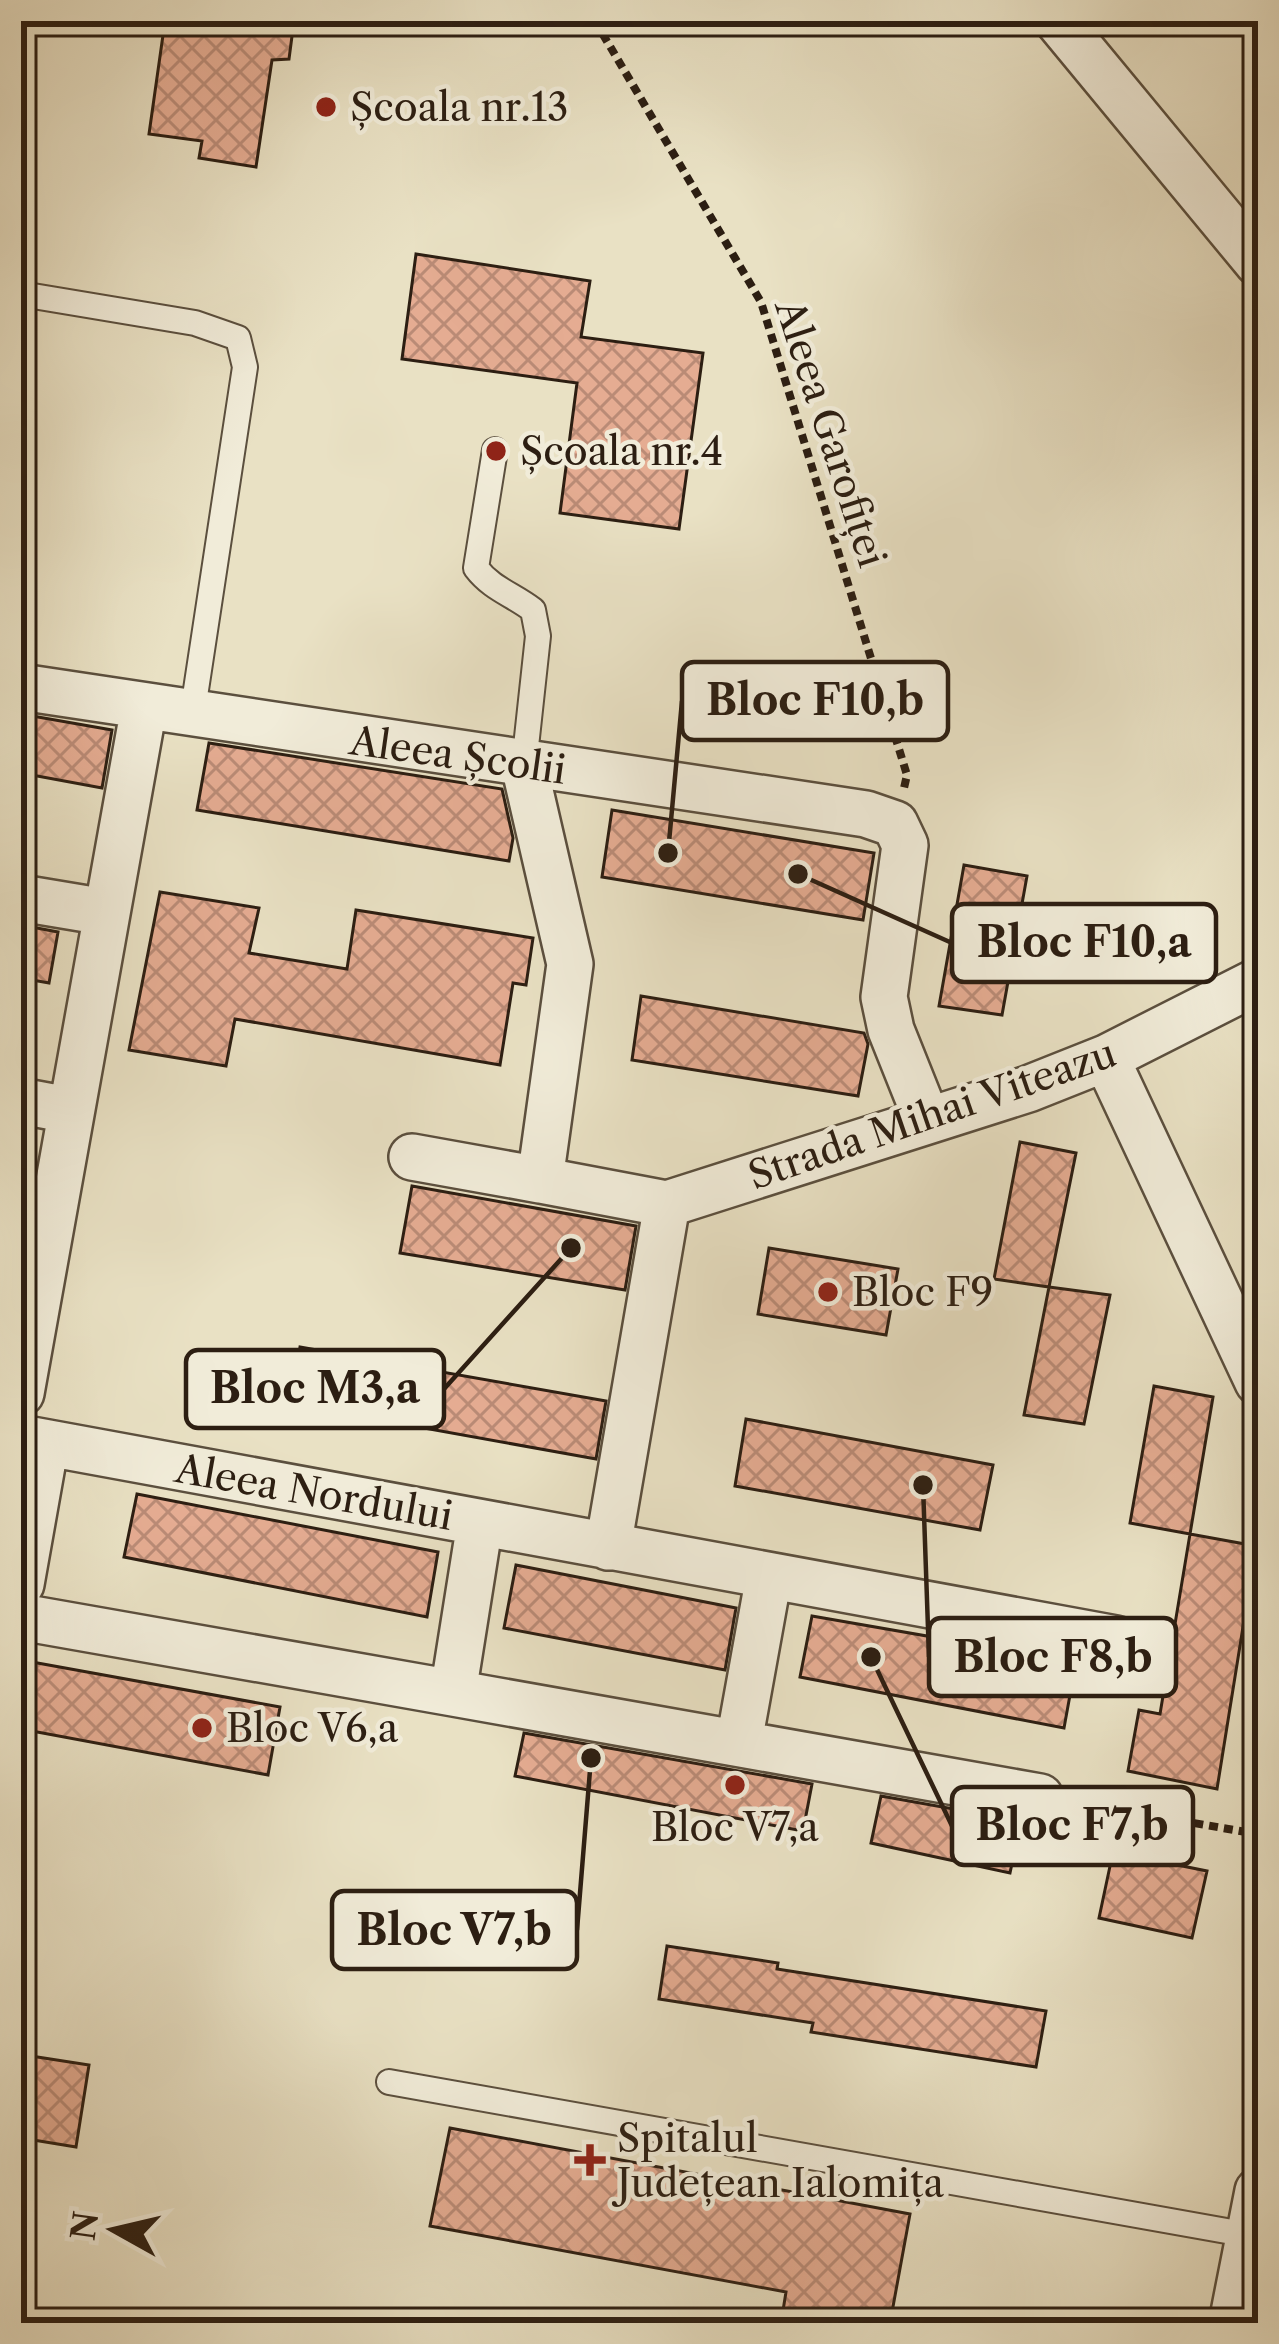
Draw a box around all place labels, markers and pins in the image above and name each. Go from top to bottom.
place label: Școala nr.13 [350,83,569,131]
marker: Școala nr.13 [313,94,339,120]
place label: Școala nr.4 [520,427,723,475]
marker: Școala nr.4 [483,438,509,464]
callout: Bloc F10,b [682,662,948,740]
callout: Bloc F10,a [952,904,1216,982]
place label: Bloc F9 [852,1268,993,1316]
marker: Bloc F9 [815,1279,841,1305]
callout: Bloc M3,a [186,1350,444,1428]
callout: Bloc F8,b [929,1618,1176,1696]
place label: Bloc V6,a [226,1704,399,1752]
marker: Bloc V6,a [189,1715,215,1741]
marker: Bloc V7,a [722,1772,748,1798]
callout: Bloc F7,b [952,1787,1193,1865]
place label: Bloc V7,a [651,1803,819,1851]
callout: Bloc V7,b [332,1891,577,1969]
place label: Spitalul Județean Ialomița [611,2114,944,2207]
marker: Spitalul Județean Ialomița [574,2144,606,2176]

